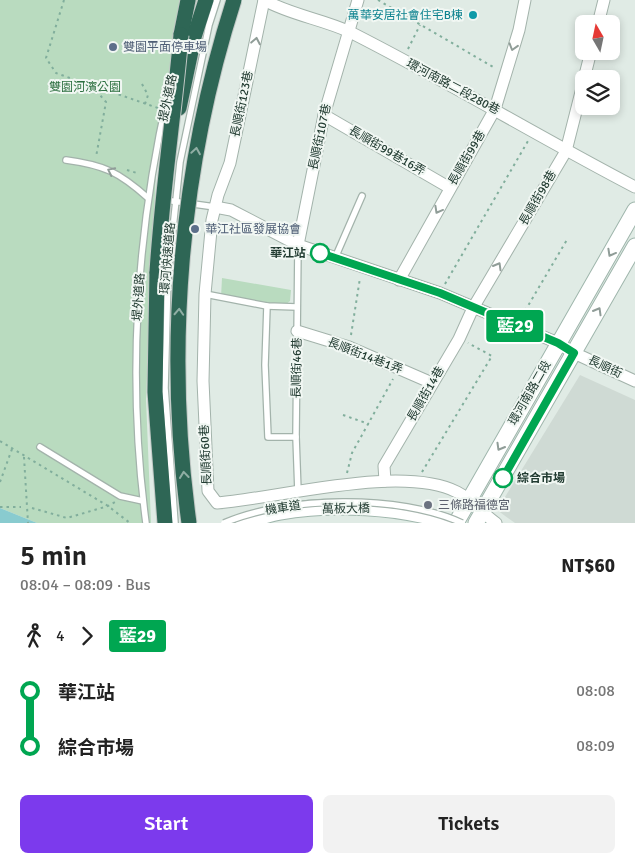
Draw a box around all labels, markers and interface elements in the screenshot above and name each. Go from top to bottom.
place label: 萬華安居社會住宅B棟 [348,8,463,23]
marker: 萬華安居社會住宅B棟 [467,9,479,21]
north arrow [575,15,620,60]
map controls [575,15,620,115]
one-way arrow [250,36,261,45]
place label: 雙園平面停車場 [123,40,207,55]
marker: 雙園平面停車場 [107,41,119,53]
one-way arrow [509,43,519,51]
street label: 環河南路二段280巷 [404,56,502,118]
street label: 長順街123巷 [228,69,256,139]
button: layers [575,70,620,115]
street label: 提外道路 [156,73,180,123]
park label: 雙園河濱公園 [49,80,121,95]
street label: 長順街107巷 [306,102,334,172]
street label: 長順街99巷16弄 [346,123,428,179]
street label: 長順街99巷 [445,128,489,188]
one-way arrow [191,146,201,155]
one-way arrow [107,167,116,177]
street label: 長順街98巷 [516,168,560,228]
one-way arrow [434,204,444,213]
street label: 環河快速道路 [157,221,179,295]
place label: 華江社區發展協會 [205,222,301,237]
marker: 華江社區發展協會 [189,223,201,235]
marker: 華江站 [310,243,330,263]
place label: 華江站 [270,246,306,261]
one-way arrow [608,248,618,257]
one-way arrow [492,262,502,271]
street label: 堤外道路 [130,273,148,321]
one-way arrow [592,307,602,316]
one-way arrow [174,308,185,316]
line badge: 藍29 [486,310,544,342]
text: 藍29 [496,315,534,337]
street label: 長順街14巷1弄 [325,335,405,377]
street label: 長順街46巷 [289,337,305,399]
street label: 長順街 [586,353,624,381]
street label: 環河南路二段 [506,358,554,428]
street label: 長順街14巷 [404,364,448,424]
street label: 長順街60巷 [197,424,215,486]
one-way arrow [496,441,506,450]
marker: 綜合市場 [493,468,513,488]
one-way arrow [179,470,190,478]
place label: 綜合市場 [517,471,565,486]
street label: 機車道 [264,498,302,518]
place label: 三條路福德宮 [438,498,510,513]
marker: 三條路福德宮 [422,499,434,511]
street label: 萬板大橋 [322,501,370,517]
text: 5 min [20,539,87,573]
text: NT$60 [561,554,615,578]
text: 08:04 – 08:09 · Bus [20,575,151,595]
icon: walk [20,622,48,650]
icon: forward [73,622,101,650]
text: 藍29 [119,625,156,647]
text: 4 [56,626,65,646]
text: 華江站 [58,681,115,705]
text: 08:08 [576,681,615,701]
text: 綜合市場 [58,736,134,760]
text: 08:09 [576,736,615,756]
button: Start [20,795,313,853]
button: Tickets [323,795,615,853]

